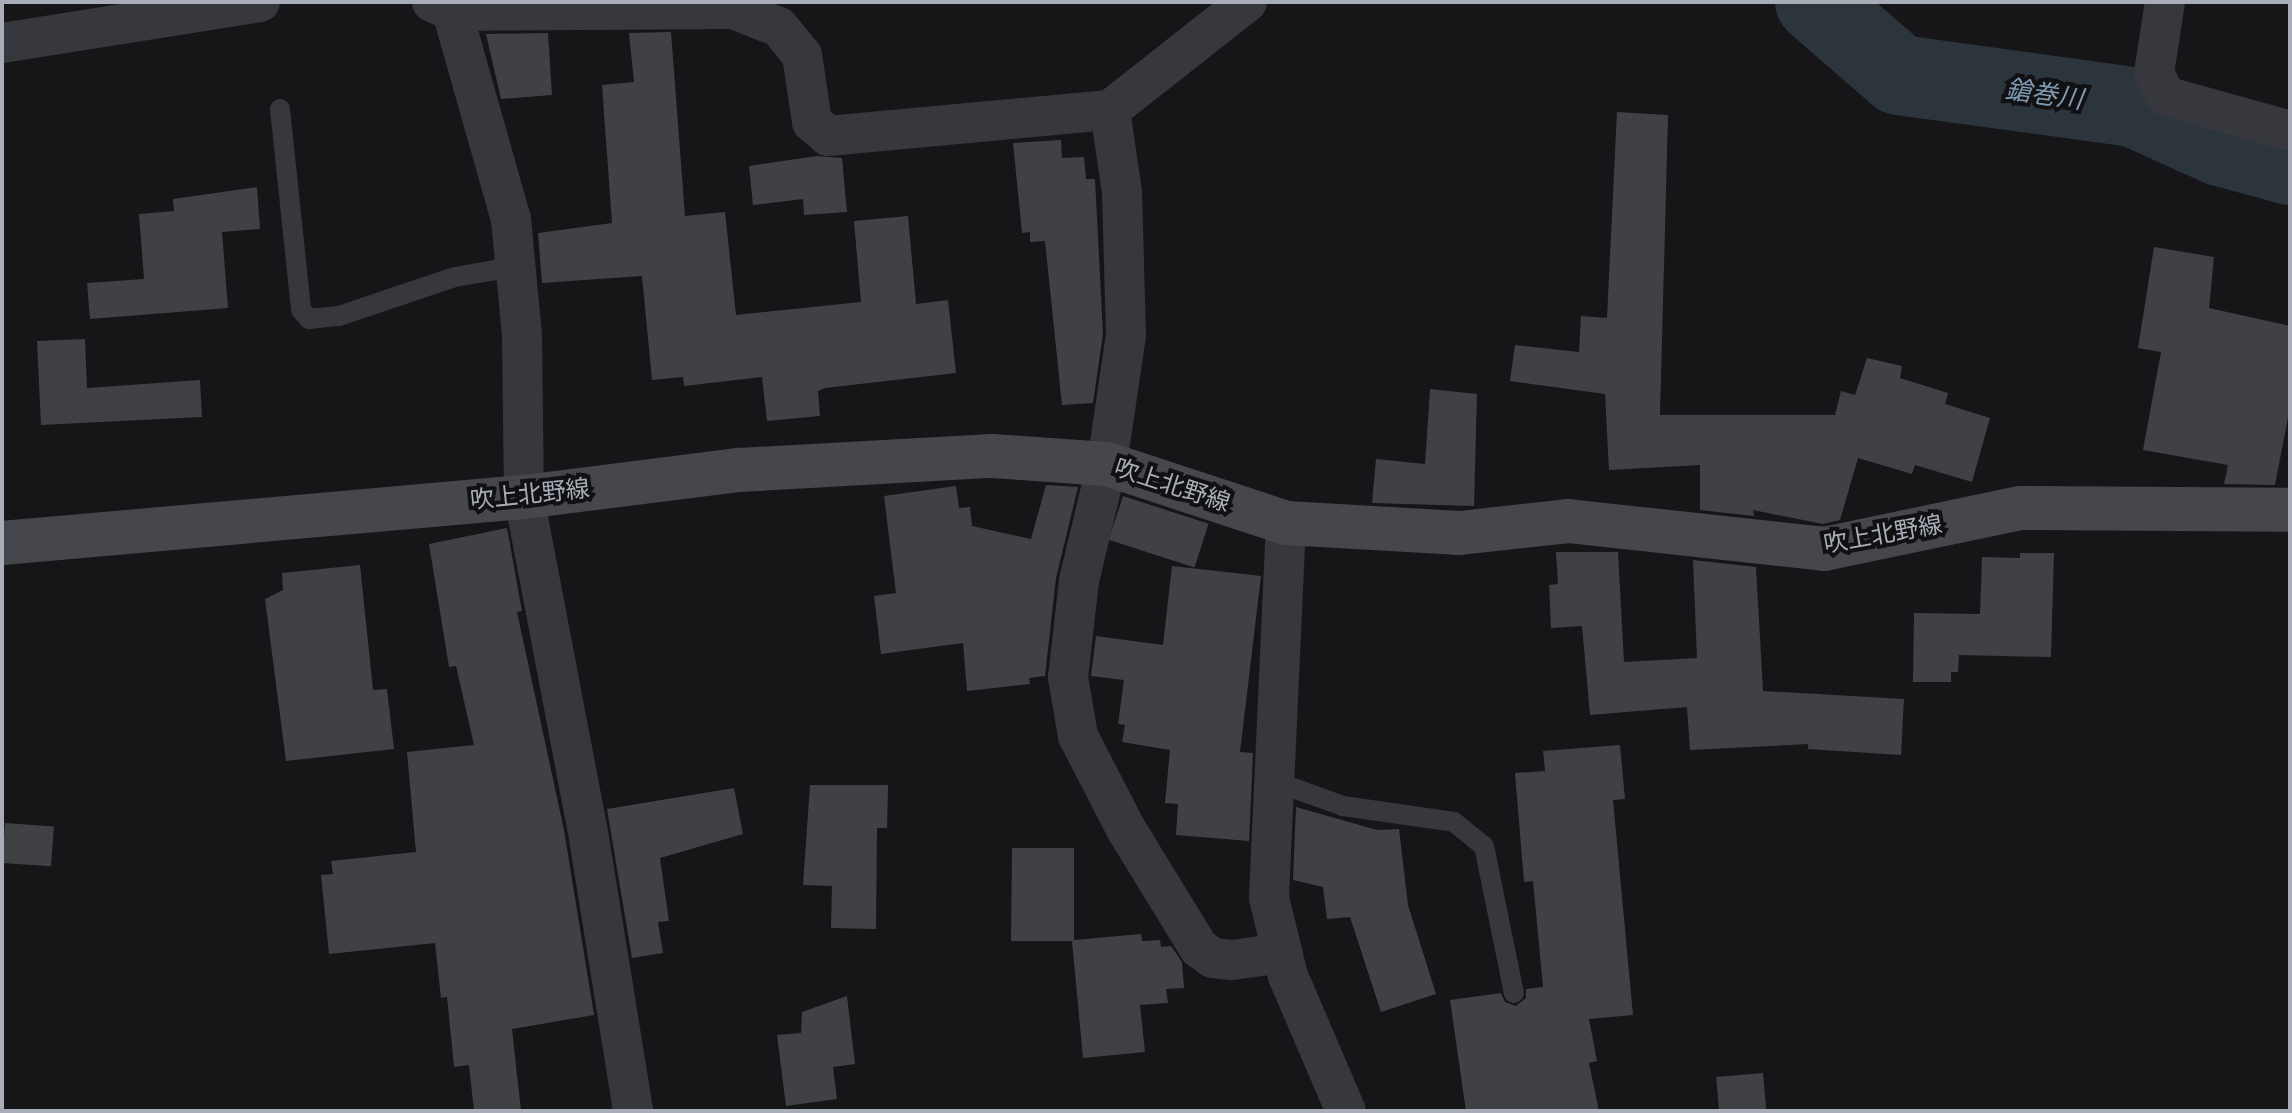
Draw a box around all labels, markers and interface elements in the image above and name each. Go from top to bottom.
water label: 鎗巻川 [2003,74,2085,116]
street label: 吹上北野線 [1110,454,1234,518]
street label: 吹上北野線 [469,474,591,516]
street label: 吹上北野線 [1821,510,1945,560]

